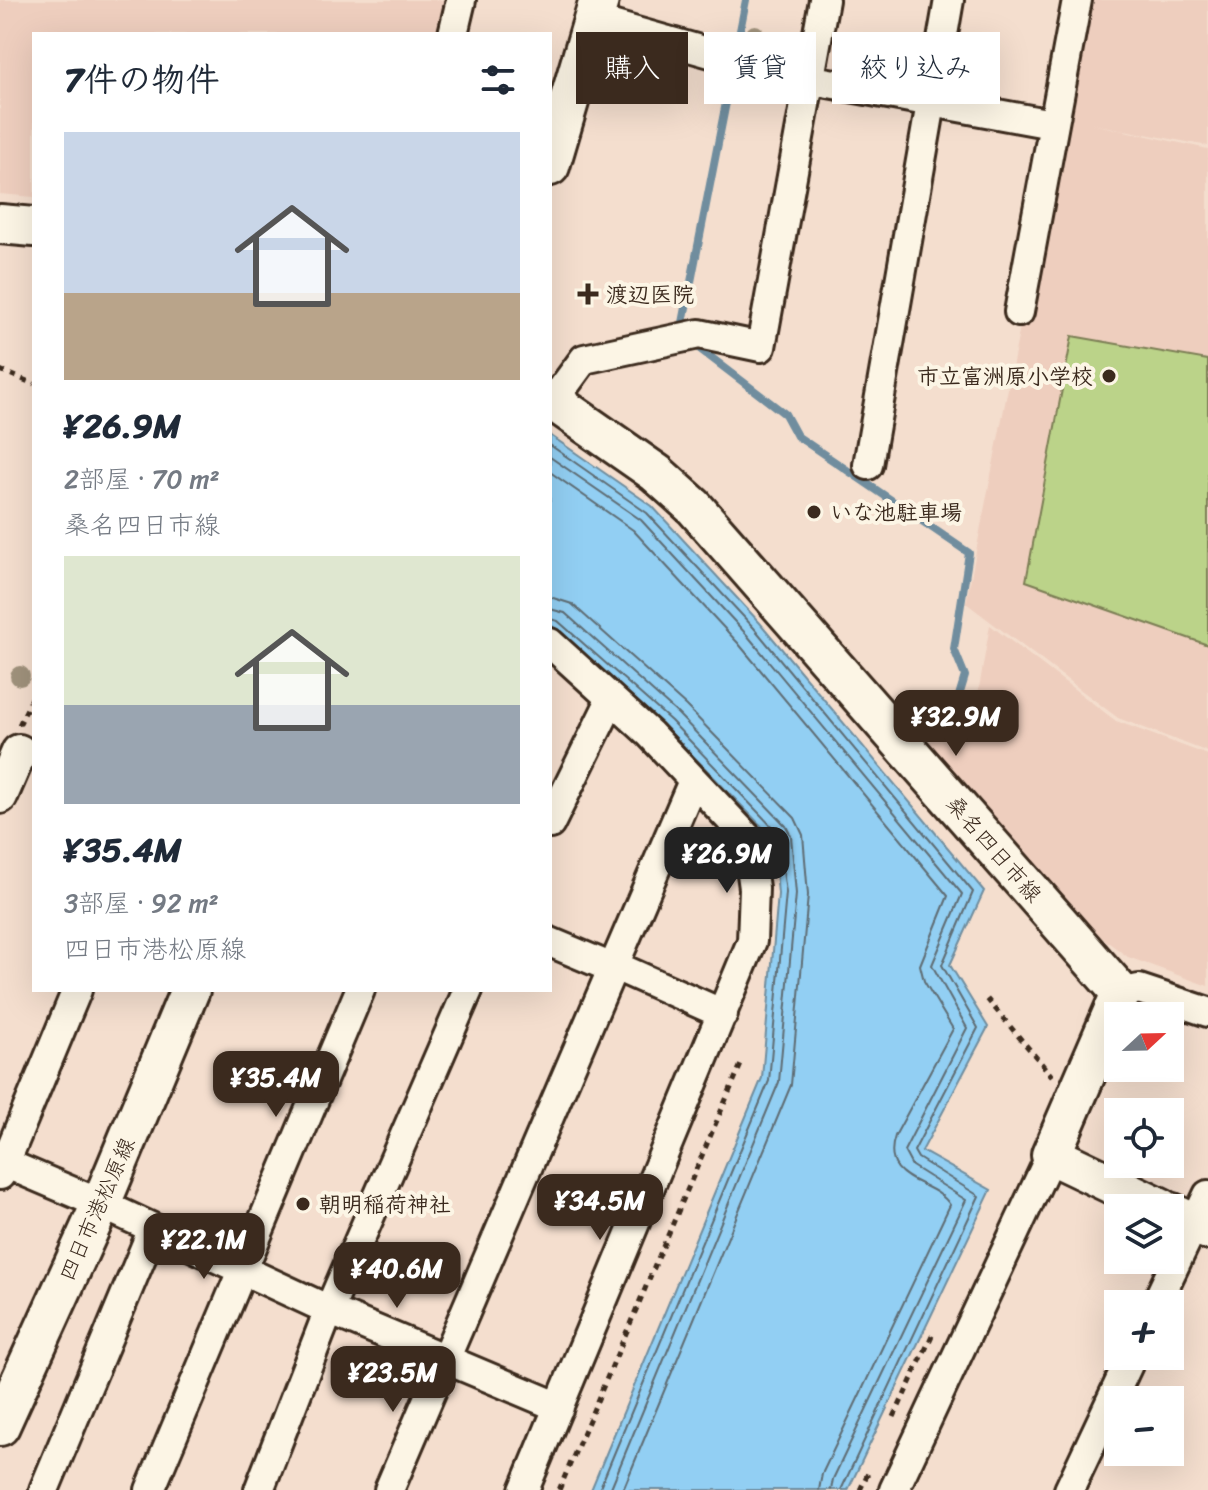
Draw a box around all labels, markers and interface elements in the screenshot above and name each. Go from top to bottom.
chip: 購入 [576,32,688,104]
chip: 賃貸 [704,32,816,104]
chip: 絞り込み [832,32,1000,104]
text: 7件の物件 [64,50,219,110]
icon: filters [476,58,520,102]
icon: home [220,184,364,328]
place label: 渡辺医院 [606,275,694,314]
marker: 渡辺医院 [577,283,599,305]
place label: 市立富洲原小学校 [917,357,1093,396]
marker: 市立富洲原小学校 [1100,367,1118,385]
text: ¥26.9M [64,396,181,456]
text: 2部屋 · 70 m² [64,456,220,502]
place label: いな池駐車場 [830,493,962,532]
text: 桑名四日市線 [64,502,220,548]
marker: いな池駐車場 [805,503,823,521]
icon: home [220,608,364,752]
pin: ¥32.9M [891,690,1021,758]
text: ¥32.9M [912,693,1000,739]
street label: 桑名四日市線 [936,786,1052,912]
text: ¥35.4M [64,820,182,880]
pin: ¥26.9M [662,827,792,895]
text: ¥26.9M [682,830,772,876]
text: 3部屋 · 92 m² [64,880,219,926]
text: 四日市港松原線 [64,926,246,972]
north arrow [1104,1002,1184,1082]
map controls [1104,1002,1184,1466]
pin: ¥35.4M [211,1051,341,1119]
text: ¥35.4M [231,1054,321,1100]
button: locate [1104,1098,1184,1178]
street label: 四日市港松原線 [48,1131,146,1287]
pin: ¥34.5M [535,1174,665,1242]
text: ¥34.5M [555,1177,645,1223]
place label: 朝明稲荷神社 [319,1185,451,1224]
button: layers [1104,1194,1184,1274]
marker: 朝明稲荷神社 [294,1195,312,1213]
pin: ¥22.1M [139,1213,269,1281]
text: ¥22.1M [162,1216,246,1262]
pin: ¥40.6M [332,1242,462,1310]
text: ¥40.6M [352,1245,442,1291]
button: + [1104,1290,1184,1370]
pin: ¥23.5M [328,1346,458,1414]
text: ¥23.5M [349,1349,437,1395]
button: − [1104,1386,1184,1466]

